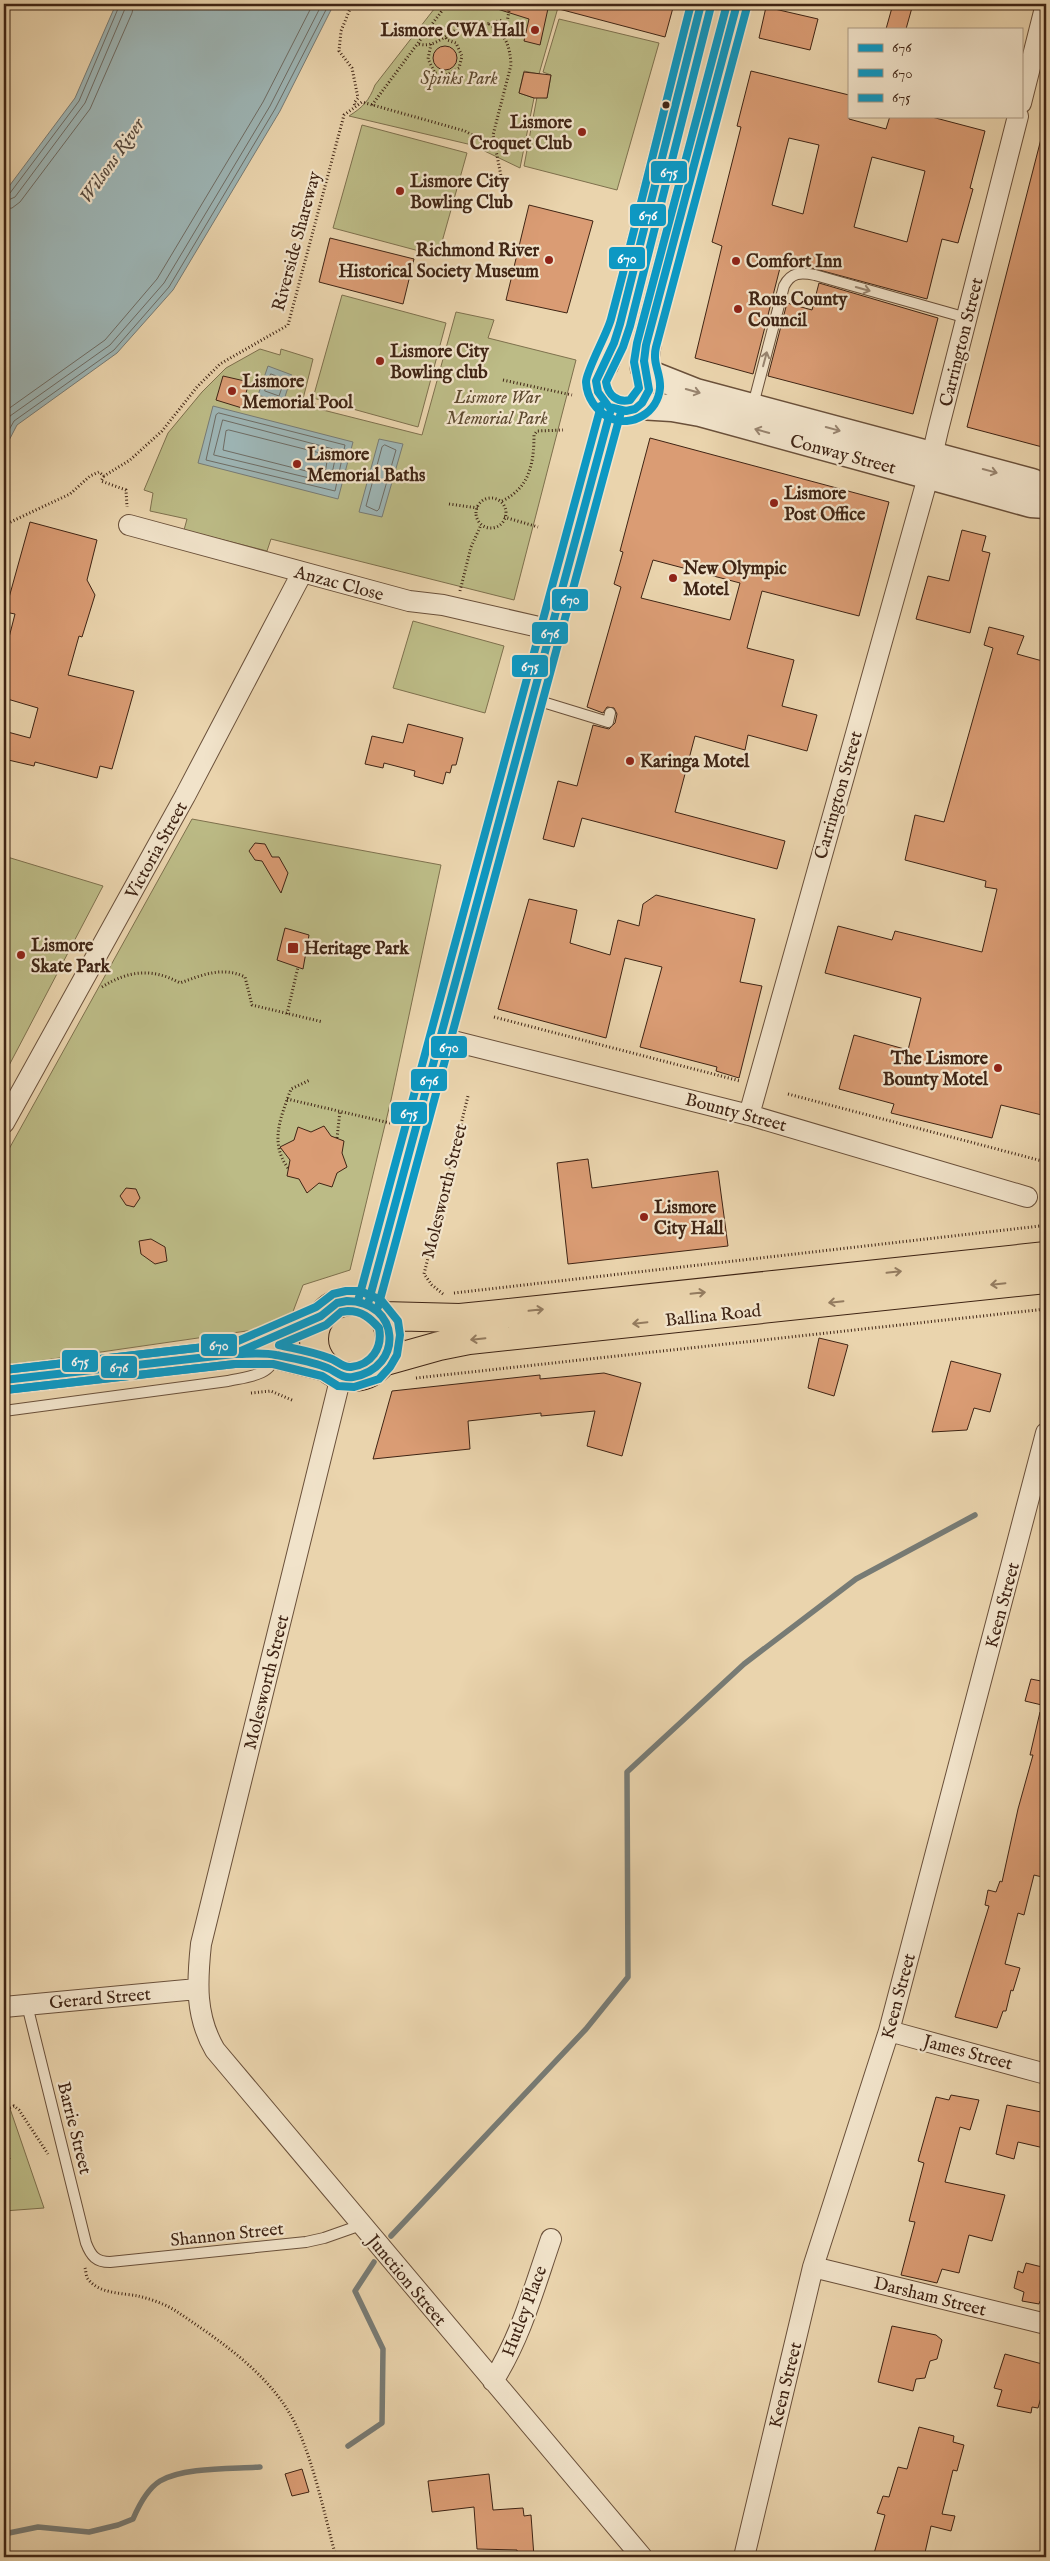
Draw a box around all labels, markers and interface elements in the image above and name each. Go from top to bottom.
place label: Lismore CWA Hall [380,20,526,43]
marker: Lismore CWA Hall [529,24,541,36]
legend [848,28,1022,118]
text: 676 [892,38,912,57]
text: 670 [892,64,913,83]
park label: Spinks Park [420,68,498,91]
text: 675 [892,88,911,107]
unlabelled marker [661,100,671,110]
place label: Lismore Croquet Club [470,112,573,156]
water label: Wilsons River [75,113,151,208]
marker: Lismore Croquet Club [576,126,588,138]
line badge: 675 [650,160,688,184]
text: 675 [660,164,678,182]
street label: Riverside Shareway [268,169,327,314]
place label: Lismore City Bowling Club [410,171,513,215]
marker: Lismore City Bowling Club [394,185,406,197]
line badge: 676 [629,203,667,227]
text: 676 [639,207,658,225]
place label: Richmond River Historical Society Museum [338,240,539,284]
line badge: 670 [608,246,646,270]
text: 670 [617,250,637,268]
place label: Comfort Inn [746,251,843,274]
marker: Richmond River Historical Society Museum [543,254,555,266]
marker: Comfort Inn [730,255,742,267]
street label: Carrington Street [935,275,990,409]
one-way arrow [854,284,870,294]
place label: Rous County Council [748,289,848,333]
marker: Rous County Council [732,303,744,315]
place label: Lismore City Bowling club [390,341,490,385]
one-way arrow [761,352,770,368]
marker: Lismore City Bowling club [374,355,386,367]
place label: Lismore Memorial Pool [242,371,354,415]
marker: Lismore Memorial Pool [226,385,238,397]
one-way arrow [685,386,701,396]
park label: Lismore War Memorial Park [446,387,548,431]
one-way arrow [825,424,841,434]
one-way arrow [755,426,771,436]
street label: Conway Street [787,430,898,481]
place label: Lismore Memorial Baths [307,444,426,488]
marker: Lismore Memorial Baths [291,458,303,470]
one-way arrow [981,467,997,477]
place label: Lismore Post Office [784,483,866,527]
marker: Lismore Post Office [768,497,780,509]
place label: New Olympic Motel [682,558,787,602]
street label: Anzac Close [290,561,386,607]
marker: New Olympic Motel [667,572,679,584]
line badge: 670 [551,588,589,612]
text: 670 [560,591,580,609]
line badge: 676 [531,621,569,645]
text: 676 [541,625,560,643]
line badge: 675 [511,654,549,678]
text: 675 [521,658,539,676]
street label: Carrington Street [810,729,869,862]
place label: Karinga Motel [640,751,750,774]
marker: Karinga Motel [624,755,636,767]
street label: Victoria Street [121,798,194,904]
place label: Lismore Skate Park [31,935,112,979]
place label: Heritage Park [304,938,410,961]
marker: Heritage Park [286,941,300,955]
marker: Lismore Skate Park [15,949,27,961]
line badge: 670 [430,1035,468,1059]
text: 670 [439,1039,459,1057]
place label: The Lismore Bounty Motel [883,1048,989,1092]
marker: The Lismore Bounty Motel [992,1062,1004,1074]
line badge: 676 [410,1068,448,1092]
text: 676 [420,1072,439,1090]
street label: Bounty Street [682,1089,789,1138]
line badge: 675 [390,1101,428,1125]
text: 675 [400,1105,418,1123]
street label: Molesworth Street [418,1122,473,1261]
place label: Lismore City Hall [654,1197,725,1241]
marker: Lismore City Hall [638,1211,650,1223]
one-way arrow [886,1267,902,1277]
one-way arrow [990,1280,1006,1289]
one-way arrow [689,1288,705,1298]
one-way arrow [828,1297,844,1307]
street label: Ballina Road [664,1300,763,1333]
one-way arrow [528,1305,544,1315]
one-way arrow [632,1318,648,1327]
line badge: 670 [200,1333,238,1357]
one-way arrow [470,1335,486,1344]
text: 670 [209,1337,229,1355]
line badge: 675 [61,1349,99,1373]
text: 675 [71,1353,89,1371]
line badge: 676 [100,1355,138,1379]
text: 676 [110,1359,129,1377]
street label: Keen Street [981,1560,1026,1651]
street label: Molesworth Street [240,1613,295,1752]
street label: Keen Street [877,1951,922,2042]
street label: Gerard Street [48,1984,152,2015]
street label: James Street [918,2030,1015,2076]
street label: Barrie Street [51,2080,96,2177]
street label: Shannon Street [169,2218,285,2253]
street label: Junction Street [360,2229,451,2331]
street label: Hutley Place [498,2263,553,2360]
street label: Darsham Street [871,2272,988,2323]
street label: Keen Street [765,2340,808,2431]

